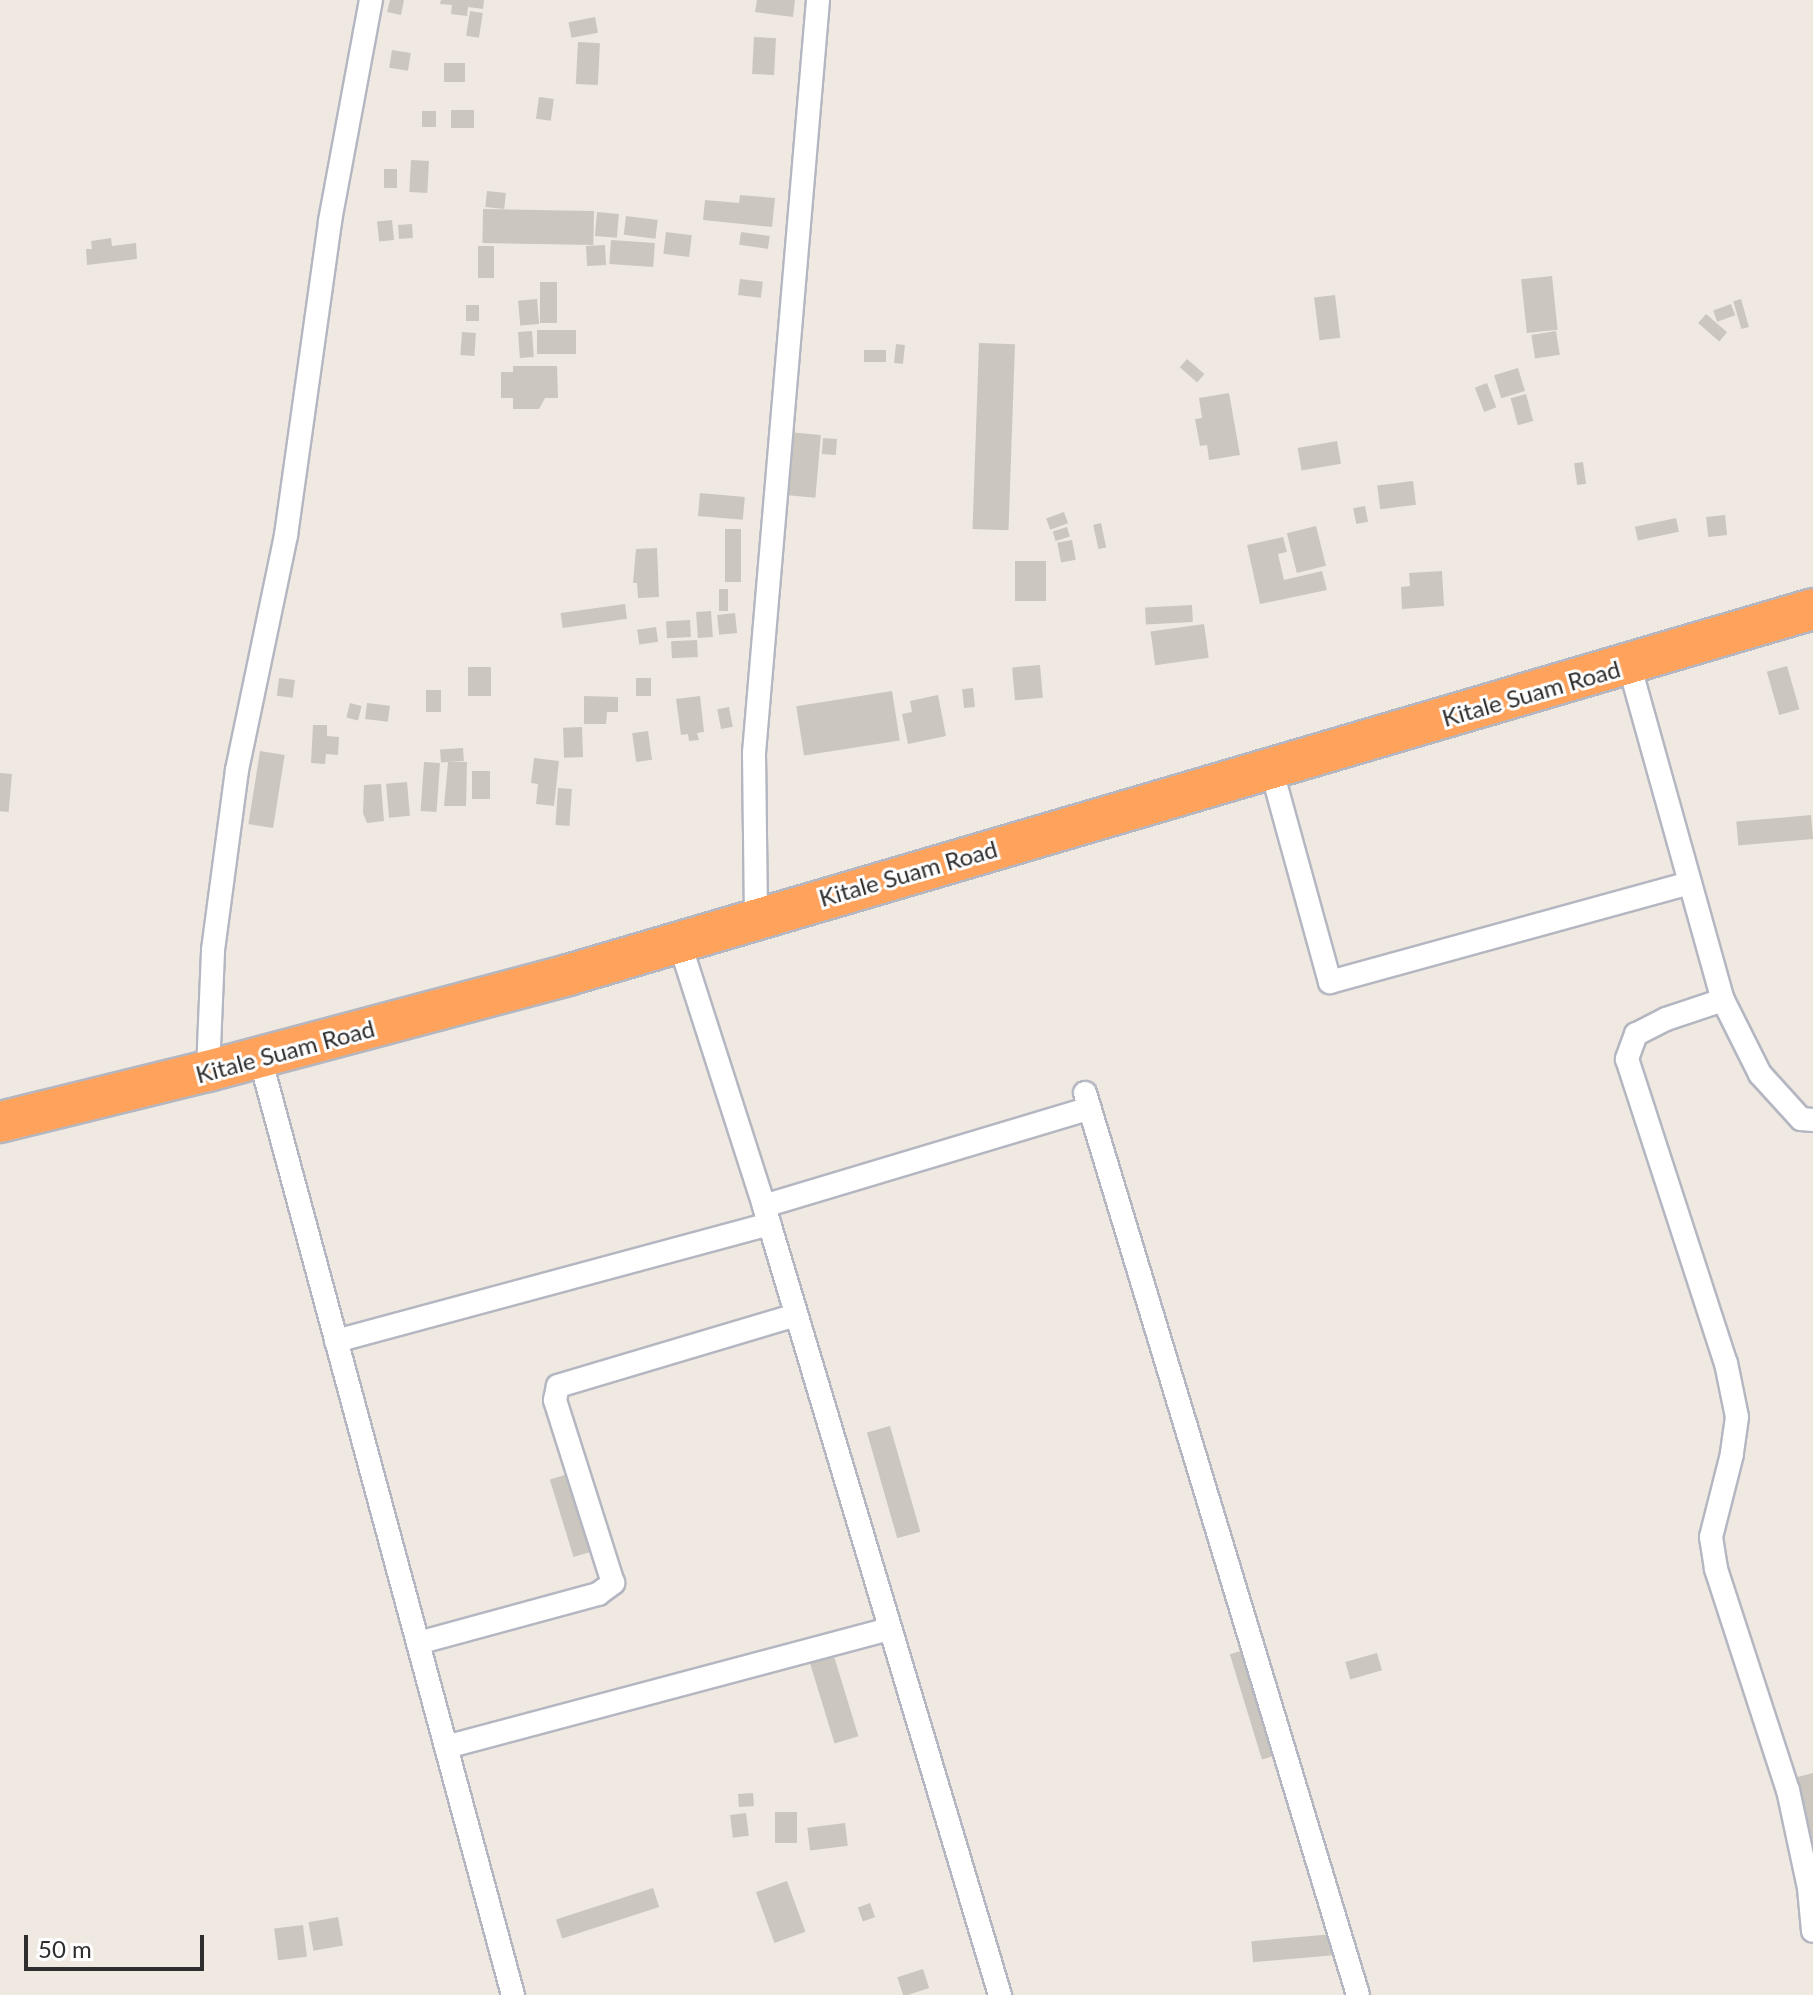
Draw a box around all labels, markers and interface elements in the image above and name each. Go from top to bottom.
street label: Kitale Suam Road [1439,654,1623,732]
street label: Kitale Suam Road [816,834,1000,912]
street label: Kitale Suam Road [192,1013,378,1089]
scale bar [28,1919,208,1969]
text: 50 m [38,1934,92,1963]

